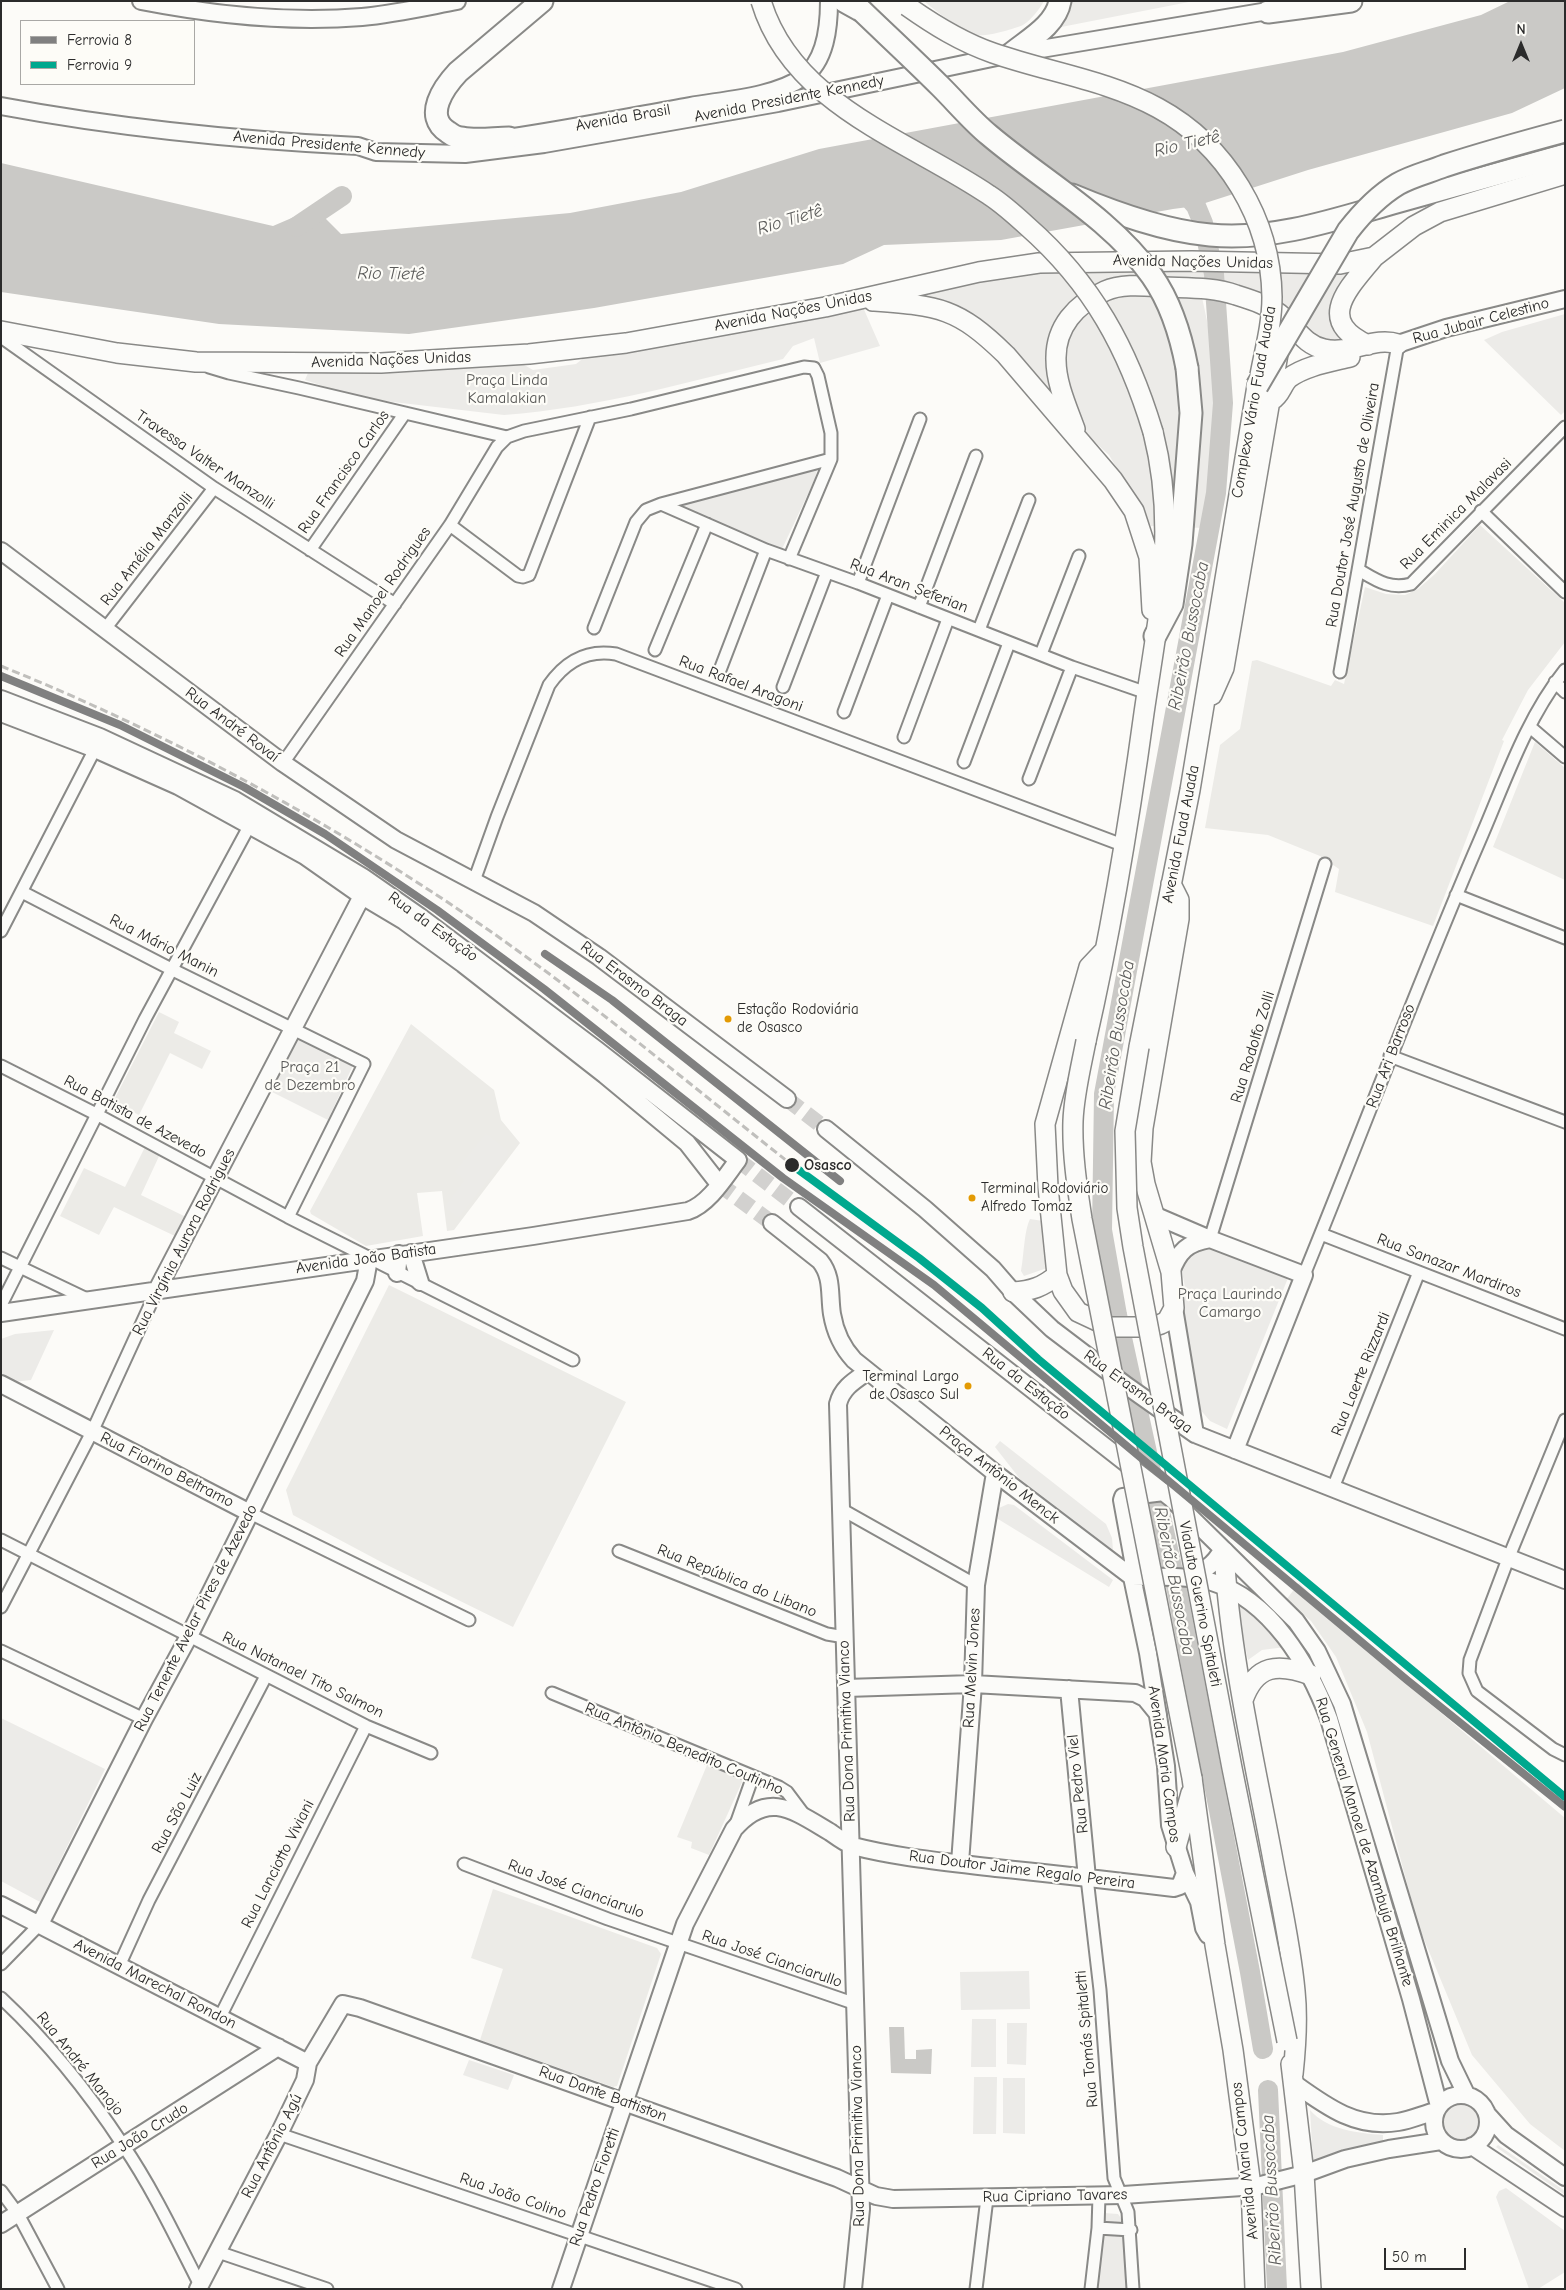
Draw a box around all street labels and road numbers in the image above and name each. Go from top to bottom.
street label: Avenida Presidente Kennedy [693,71,885,127]
street label: Avenida Brasil [574,100,672,136]
street label: Avenida Presidente Kennedy [232,127,426,163]
street label: Avenida Nações Unidas [1113,251,1273,273]
street label: Avenida Nações Unidas [713,286,873,336]
street label: Rua Jubair Celestino [1411,294,1551,348]
street label: Complexo Vário Fuad Auada [1228,304,1280,500]
street label: Avenida Nações Unidas [311,348,471,372]
street label: Rua Doutor José Augusto de Oliveira [1322,381,1384,629]
street label: Travessa Valter Manzolli [132,406,278,514]
street label: Rua Francisco Carlos [294,407,394,537]
street label: Rua Eminica Malavasi [1396,454,1516,574]
street label: Rua Amélia Manzolli [97,488,197,610]
street label: Rua Manoel Rodrigues [331,523,435,661]
street label: Rua Aran Seferian [847,555,971,617]
street label: Rua Rafael Aragoni [676,652,806,716]
street label: Rua André Rovaí [181,683,283,767]
street label: Avenida Fuad Auada [1158,763,1204,905]
street label: Rua da Estação [384,888,482,966]
street label: Rua Mário Manin [106,910,222,982]
street label: Rua Erasmo Braga [576,937,692,1031]
street label: Rua Rodolfo Zolli [1227,989,1279,1105]
street label: Rua Ari Barroso [1362,1001,1420,1111]
street label: Rua Batista de Azevedo [60,1071,210,1163]
street label: Rua Virgínia Aurora Rodrigues [128,1145,240,1339]
street label: Rua Sanazar Mardiros [1374,1230,1524,1302]
street label: Avenida João Batista [295,1240,437,1278]
street label: Rua Laerte Rizzardi [1327,1309,1395,1439]
street label: Rua da Estação [978,1344,1074,1424]
street label: Rua Erasmo Braga [1080,1346,1196,1438]
street label: Praça Antônio Menck [935,1422,1063,1528]
street label: Rua Fiorino Beltramo [97,1428,237,1512]
street label: Rua Tenente Avelar Pires de Azevedo [130,1501,262,1735]
street label: Viaduto Guerino Spitaleti [1175,1520,1225,1688]
street label: Rua República do Libano [654,1540,820,1622]
street label: Rua Melvin Jones [959,1608,985,1728]
street label: Rua Natanael Tito Salmon [219,1627,387,1723]
street label: Rua Dona Primitiva Vianco [834,1640,860,1822]
street label: Avenida Maria Campos [1143,1684,1185,1844]
street label: Rua General Manoel de Azambuja Brilhante [1311,1695,1417,1989]
street label: Rua Antônio Benedito Coutinho [582,1698,786,1800]
street label: Rua Pedro Viel [1063,1733,1093,1835]
street label: Rua São Luiz [148,1769,206,1857]
street label: Rua Lanciotto Viviani [237,1797,319,1931]
street label: Rua Doutor Jaime Regalo Pereira [908,1847,1136,1893]
street label: Rua José Cianciarulo [505,1855,647,1923]
street label: Rua José Cianciarullo [699,1926,845,1992]
street label: Avenida Marechal Rondon [71,1935,239,2033]
street label: Rua Tomás Spitaletti [1071,1970,1103,2108]
street label: Rua André Manojo [32,2008,128,2120]
street label: Rua Dona Primitiva Vianco [847,2045,869,2227]
street label: Rua Dante Battiston [536,2062,670,2126]
street label: Avenida Maria Campos [1227,2081,1263,2241]
street label: Rua Antônio Agú [238,2091,306,2201]
street label: Rua João Crudo [88,2099,192,2173]
street label: Rua Pedro Fioretti [566,2125,624,2249]
street label: Rua João Colino [457,2169,569,2223]
street label: Rua Cipriano Tavares [983,2185,1127,2207]

